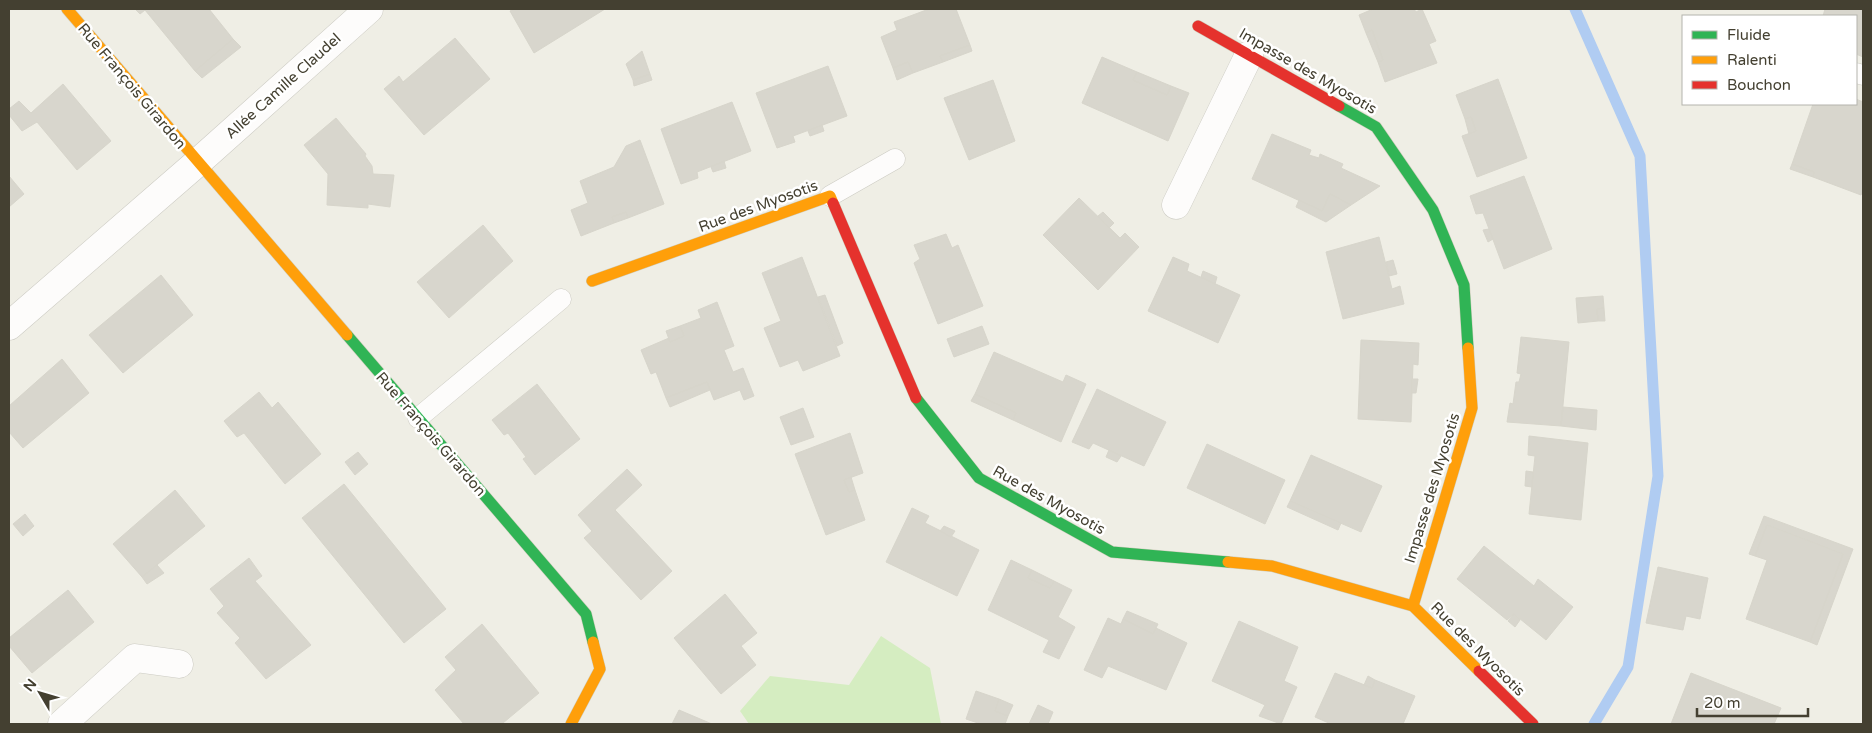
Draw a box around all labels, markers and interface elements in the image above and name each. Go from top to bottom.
legend [1682,15,1857,105]
street label: Rue François Girardon [74,19,190,153]
street label: Impasse des Myosotis [1236,24,1380,118]
text: Fluide [1727,26,1771,44]
street label: Allée Camille Claudel [222,29,344,143]
text: Ralenti [1727,51,1777,69]
text: Bouchon [1727,76,1791,94]
street label: Rue des Myosotis [696,176,820,236]
street label: Rue François Girardon [372,368,490,500]
street label: Impasse des Myosotis [1401,411,1463,565]
street label: Rue des Myosotis [990,462,1108,538]
street label: Rue des Myosotis [1427,598,1529,700]
north arrow [15,668,65,718]
text: N [20,676,40,695]
scale bar [1697,686,1808,718]
text: 20 m [1704,694,1741,712]

